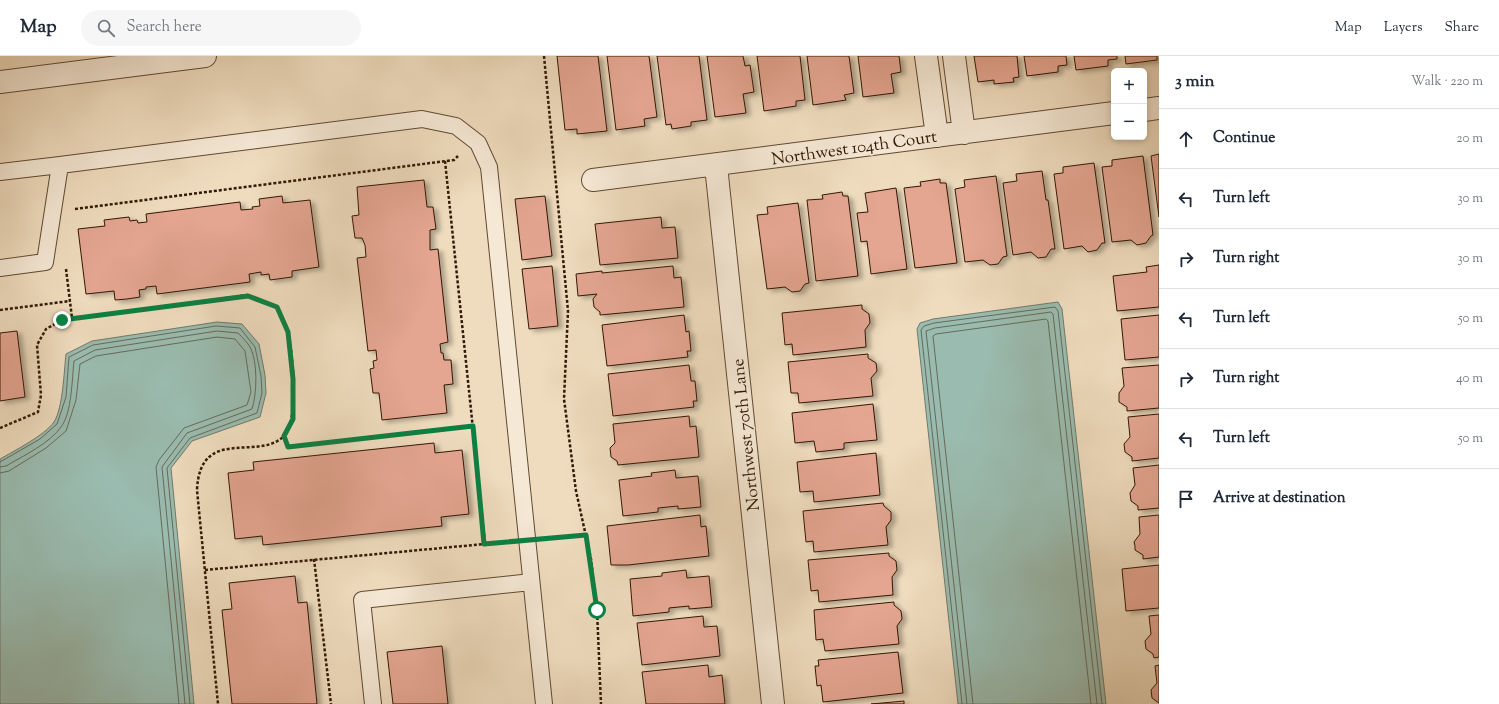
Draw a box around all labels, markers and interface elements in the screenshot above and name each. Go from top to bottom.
search box [81,10,361,46]
text: Map [20,14,57,41]
icon: search [95,17,117,39]
text: Search here [127,17,202,38]
text: Map [1335,18,1362,38]
text: Layers [1384,18,1422,38]
text: Share [1444,18,1479,38]
map controls [1111,68,1147,140]
button: + [1111,68,1147,104]
text: 3 min [1175,70,1214,94]
text: Walk · 220 m [1411,73,1483,91]
button: − [1111,104,1147,140]
street label: Northwest 104th Court [770,125,939,172]
icon: ahead [1175,128,1197,150]
text: Continue [1213,128,1275,149]
text: 20 m [1457,130,1483,148]
icon: left [1175,188,1197,210]
text: Turn left [1213,188,1270,209]
text: 30 m [1457,190,1483,208]
icon: right [1175,248,1197,270]
text: Turn right [1213,248,1279,269]
text: 30 m [1457,250,1483,268]
icon: left [1175,308,1197,330]
text: Turn left [1213,308,1270,329]
text: 50 m [1458,310,1483,328]
route end [53,311,71,329]
street label: Northwest 70th Lane [727,357,767,512]
icon: right [1175,368,1197,390]
text: Turn right [1213,368,1279,389]
text: 40 m [1456,370,1483,388]
icon: left [1175,428,1197,450]
text: Turn left [1213,428,1270,449]
text: 50 m [1458,430,1483,448]
icon: arrive [1175,488,1197,510]
text: Arrive at destination [1213,488,1346,509]
route start [588,601,606,619]

